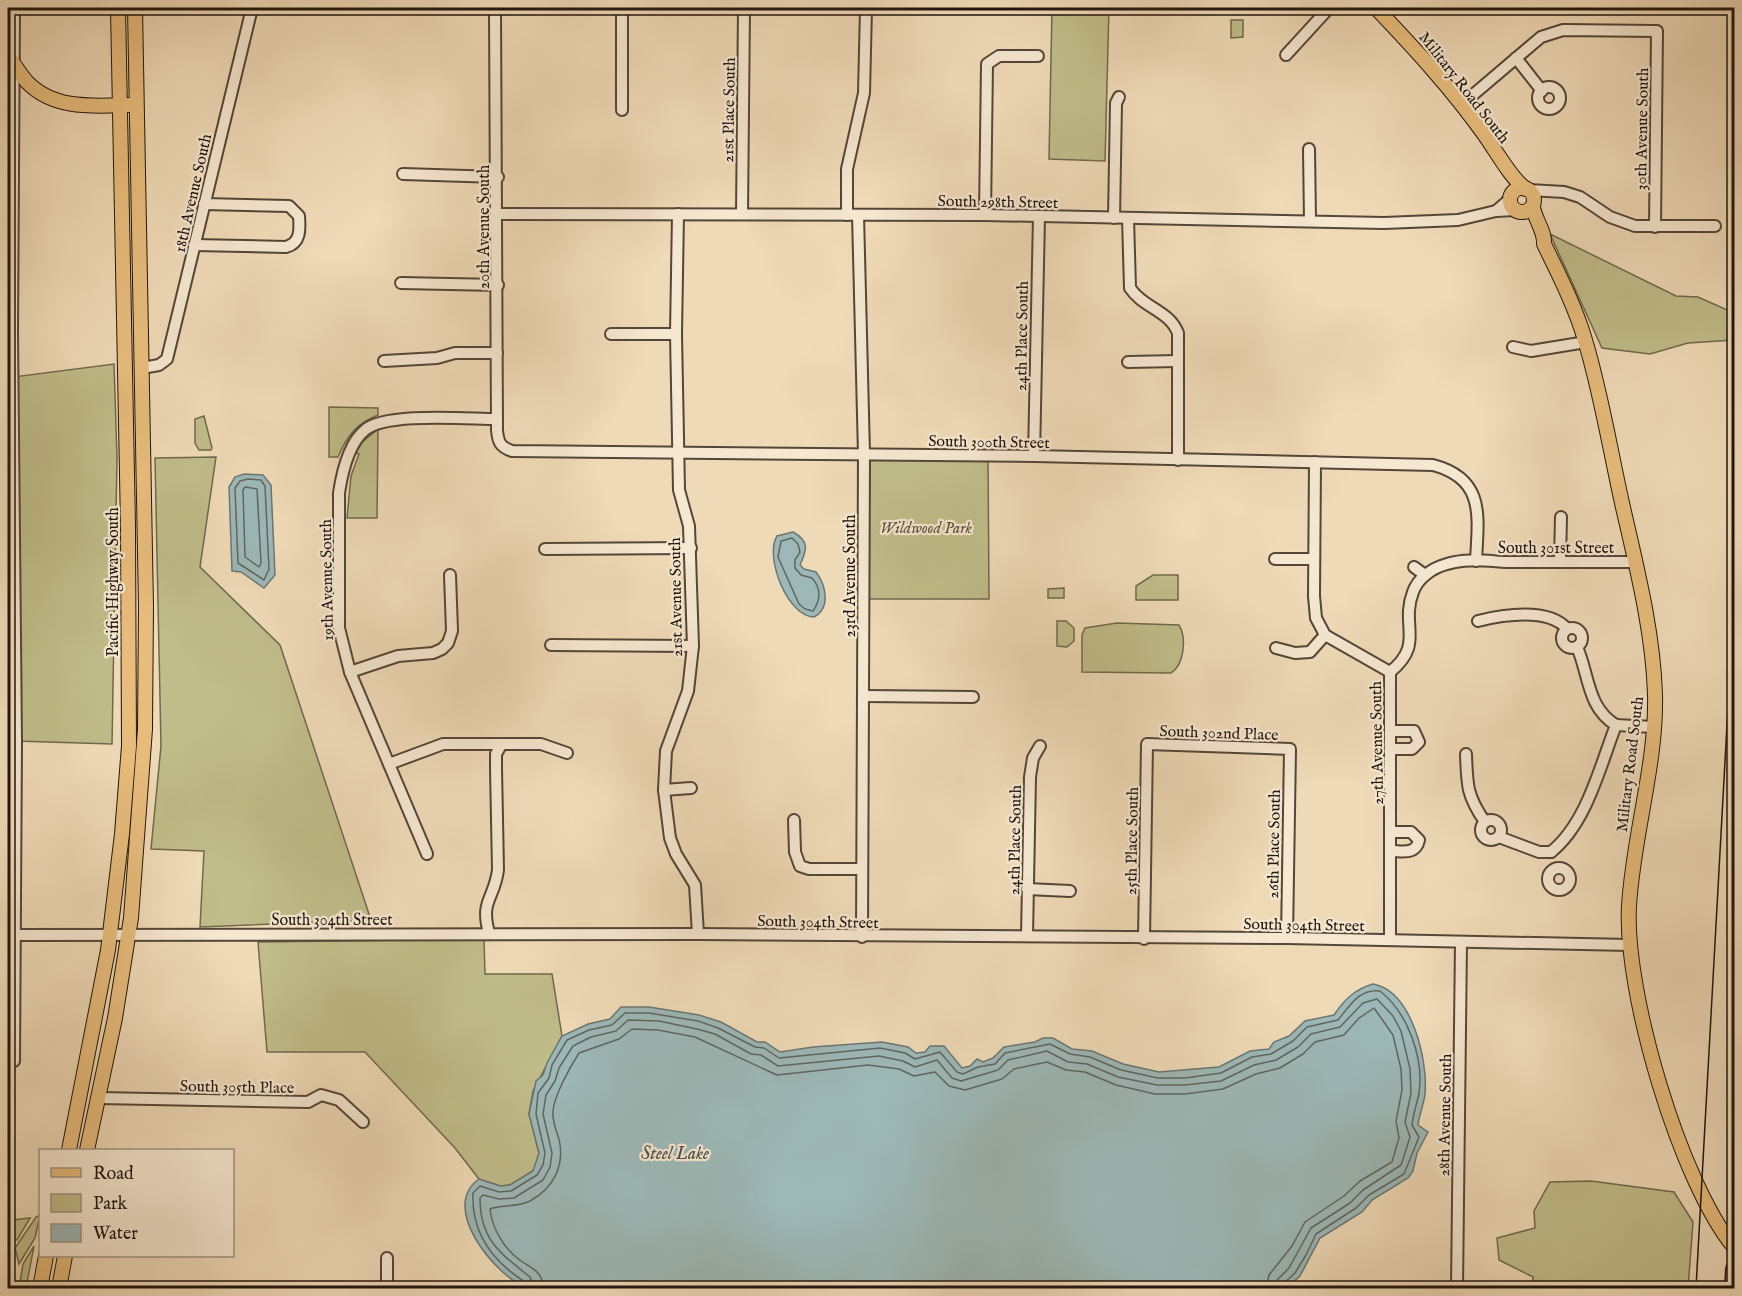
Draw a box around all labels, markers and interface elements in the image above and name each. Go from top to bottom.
street label: Military Road South [1414,28,1514,148]
street label: 21st Place South [719,57,741,163]
street label: 30th Avenue South [1632,67,1654,191]
street label: 18th Avenue South [171,132,217,255]
street label: 20th Avenue South [475,164,495,289]
street label: South 298th Street [938,192,1059,214]
street label: 24th Place South [1012,280,1034,391]
street label: South 300th Street [928,432,1050,454]
street label: Pacific Highway South [104,507,124,657]
street label: 23rd Avenue South [841,514,861,637]
street label: 19th Avenue South [317,518,339,641]
park label: Wildwood Park [880,519,972,539]
street label: 21st Avenue South [666,537,688,657]
street label: South 301st Street [1498,539,1615,559]
street label: 27th Avenue South [1367,680,1389,805]
street label: Military Road South [1613,695,1649,833]
street label: South 302nd Place [1159,722,1279,746]
street label: 24th Place South [1005,784,1027,895]
street label: 25th Place South [1122,786,1144,895]
street label: 26th Place South [1264,789,1286,899]
street label: South 304th Street [271,911,393,931]
street label: South 304th Street [757,912,879,934]
street label: South 304th Street [1243,915,1365,937]
street label: 28th Avenue South [1435,1053,1457,1177]
street label: South 305th Place [180,1077,294,1099]
water label: Steel Lake [641,1143,709,1166]
legend [39,1149,234,1257]
text: Road [93,1163,134,1186]
text: Park [93,1193,128,1216]
text: Water [93,1223,138,1246]

